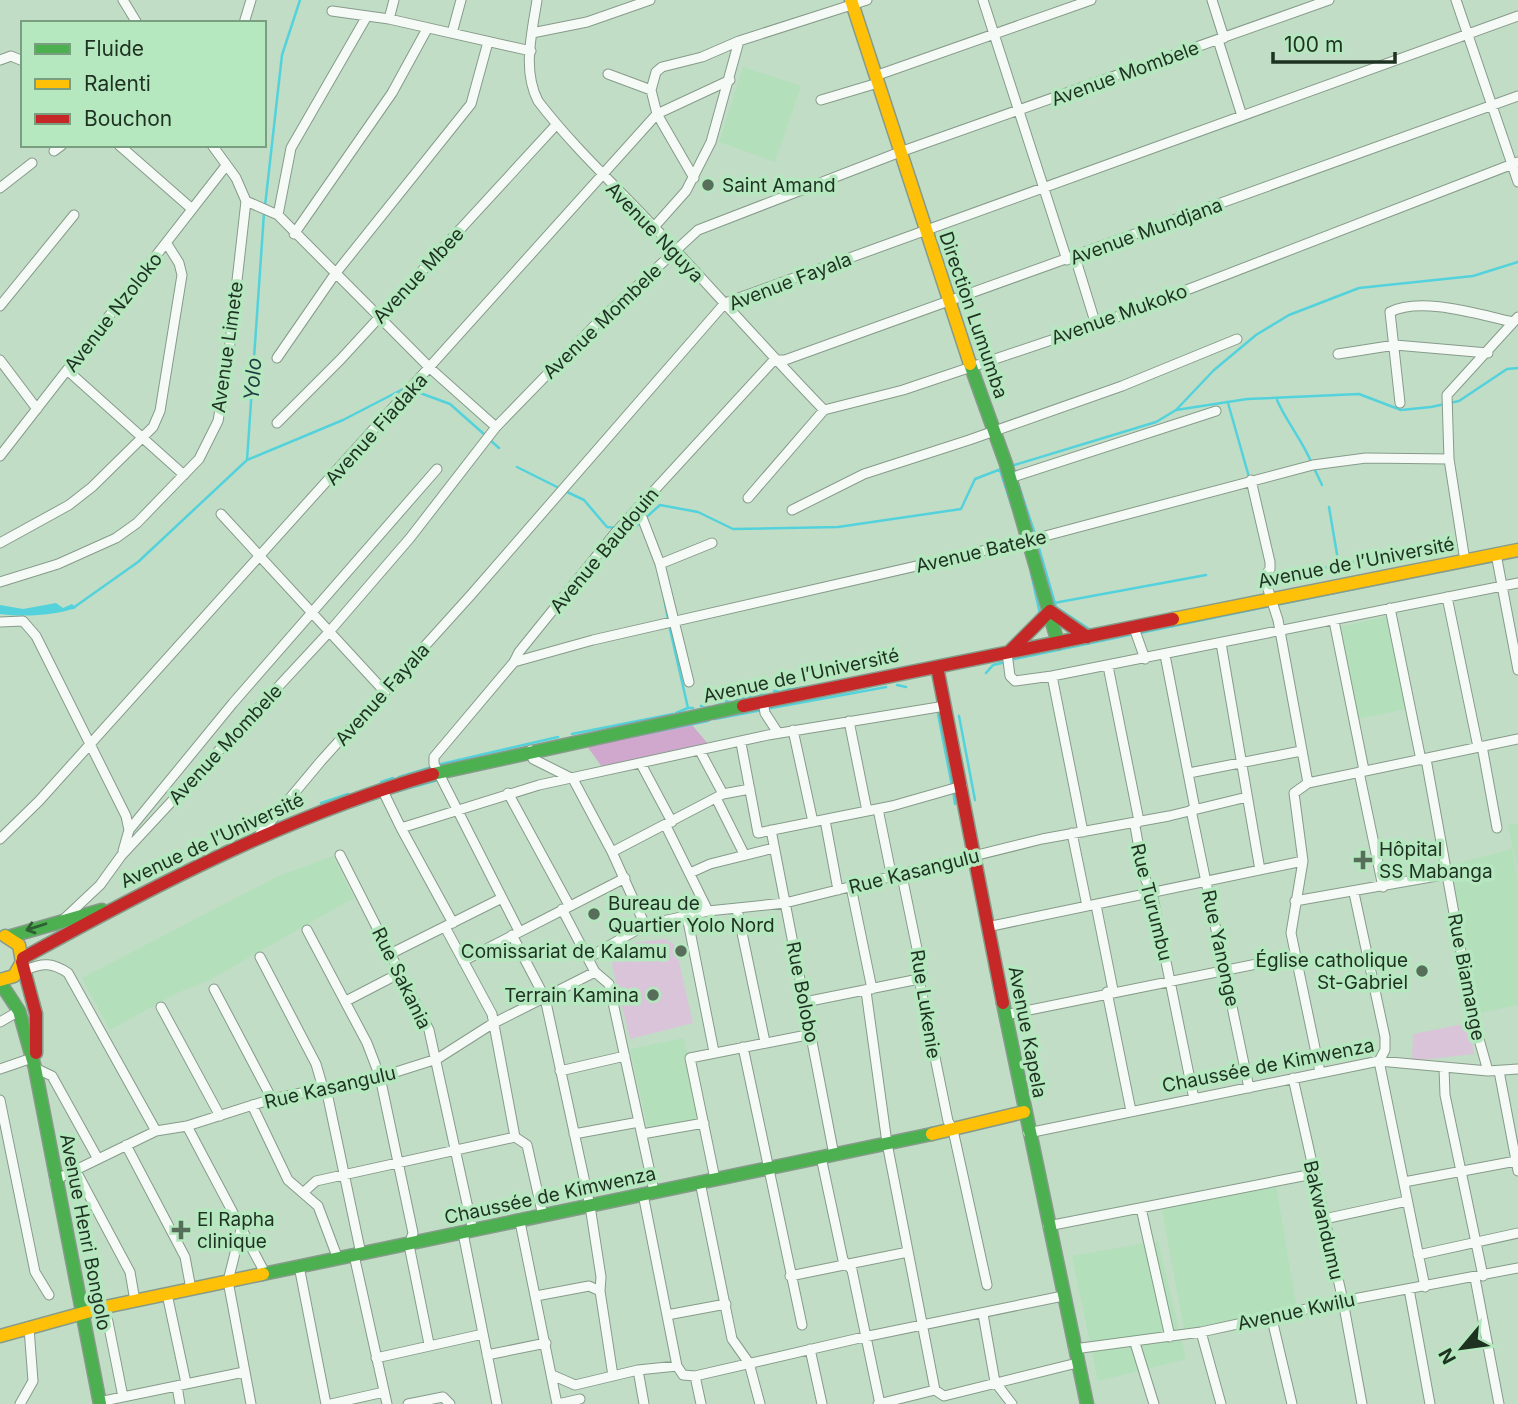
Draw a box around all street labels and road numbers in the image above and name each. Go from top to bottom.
street label: Avenue Mombele [1048,36,1202,111]
street label: Avenue Nguya [601,177,708,287]
street label: Avenue Mundjana [1067,193,1226,270]
street label: Avenue Mbee [368,223,469,328]
street label: Direction Lumumba [934,229,1013,402]
street label: Avenue Fayala [725,247,855,315]
street label: Avenue Nzoloko [60,248,167,377]
street label: Avenue Mombele [538,259,666,384]
street label: Avenue Mukoko [1048,279,1190,350]
street label: Avenue Limete [207,280,248,414]
street label: Avenue Fiadaka [320,369,432,490]
street label: Avenue Baudouin [545,483,663,618]
street label: Avenue Bateke [914,525,1049,578]
street label: Avenue de l’Université [1256,532,1456,593]
street label: Avenue Fayala [330,638,434,750]
street label: Avenue de l’Université [701,643,901,708]
street label: Avenue Mombele [164,680,287,809]
street label: Avenue de l’Université [117,788,308,893]
street label: Rue Turumbu [1126,841,1177,963]
street label: Rue Kasangulu [846,844,982,899]
street label: Rue Yanonge [1197,888,1244,1009]
street label: Rue Biamange [1443,912,1490,1043]
street label: Rue Sakania [367,924,436,1033]
street label: Rue Bolobo [781,939,824,1045]
street label: Rue Lukenie [906,948,945,1060]
street label: Avenue Kapela [1003,964,1052,1100]
street label: Chaussée de Kimwenza [1160,1034,1376,1097]
street label: Rue Kasangulu [262,1061,398,1114]
street label: Avenue Henri Bongolo [55,1132,116,1332]
street label: Bakwandumu [1299,1158,1348,1282]
street label: Chaussée de Kimwenza [442,1162,658,1229]
street label: Avenue Kwilu [1235,1288,1357,1335]

